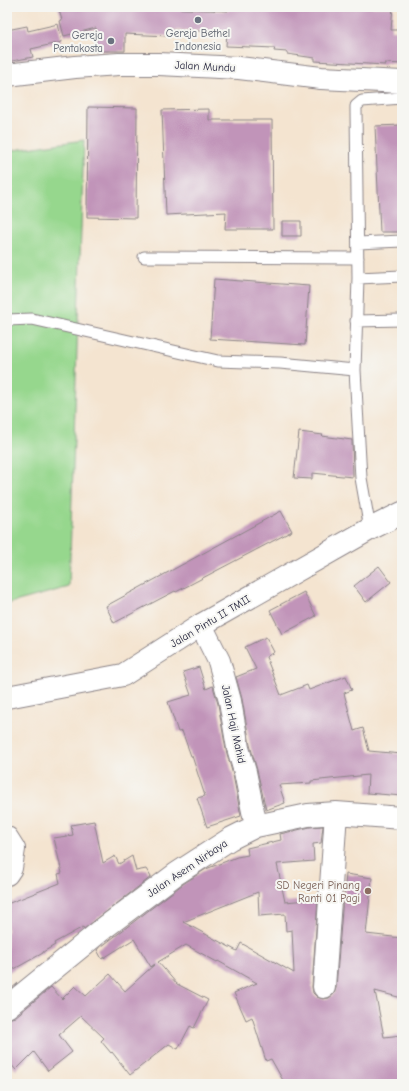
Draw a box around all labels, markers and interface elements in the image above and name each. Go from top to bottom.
marker: Gereja Bethel Indonesia [193,15,203,25]
place label: Gereja Bethel Indonesia [166,27,230,53]
place label: Gereja Pentakosta [53,29,103,55]
marker: Gereja Pentakosta [106,36,116,46]
street label: Jalan Mundu [174,58,236,75]
street label: Jalan Pintu II TMII [168,592,253,650]
street label: Jalan Haji Mahid [219,684,248,765]
street label: Jalan Asem Nirbaya [145,837,230,900]
place label: SD Negeri Pinang Ranti 01 Pagi [276,879,360,905]
marker: SD Negeri Pinang Ranti 01 Pagi [363,886,373,896]

